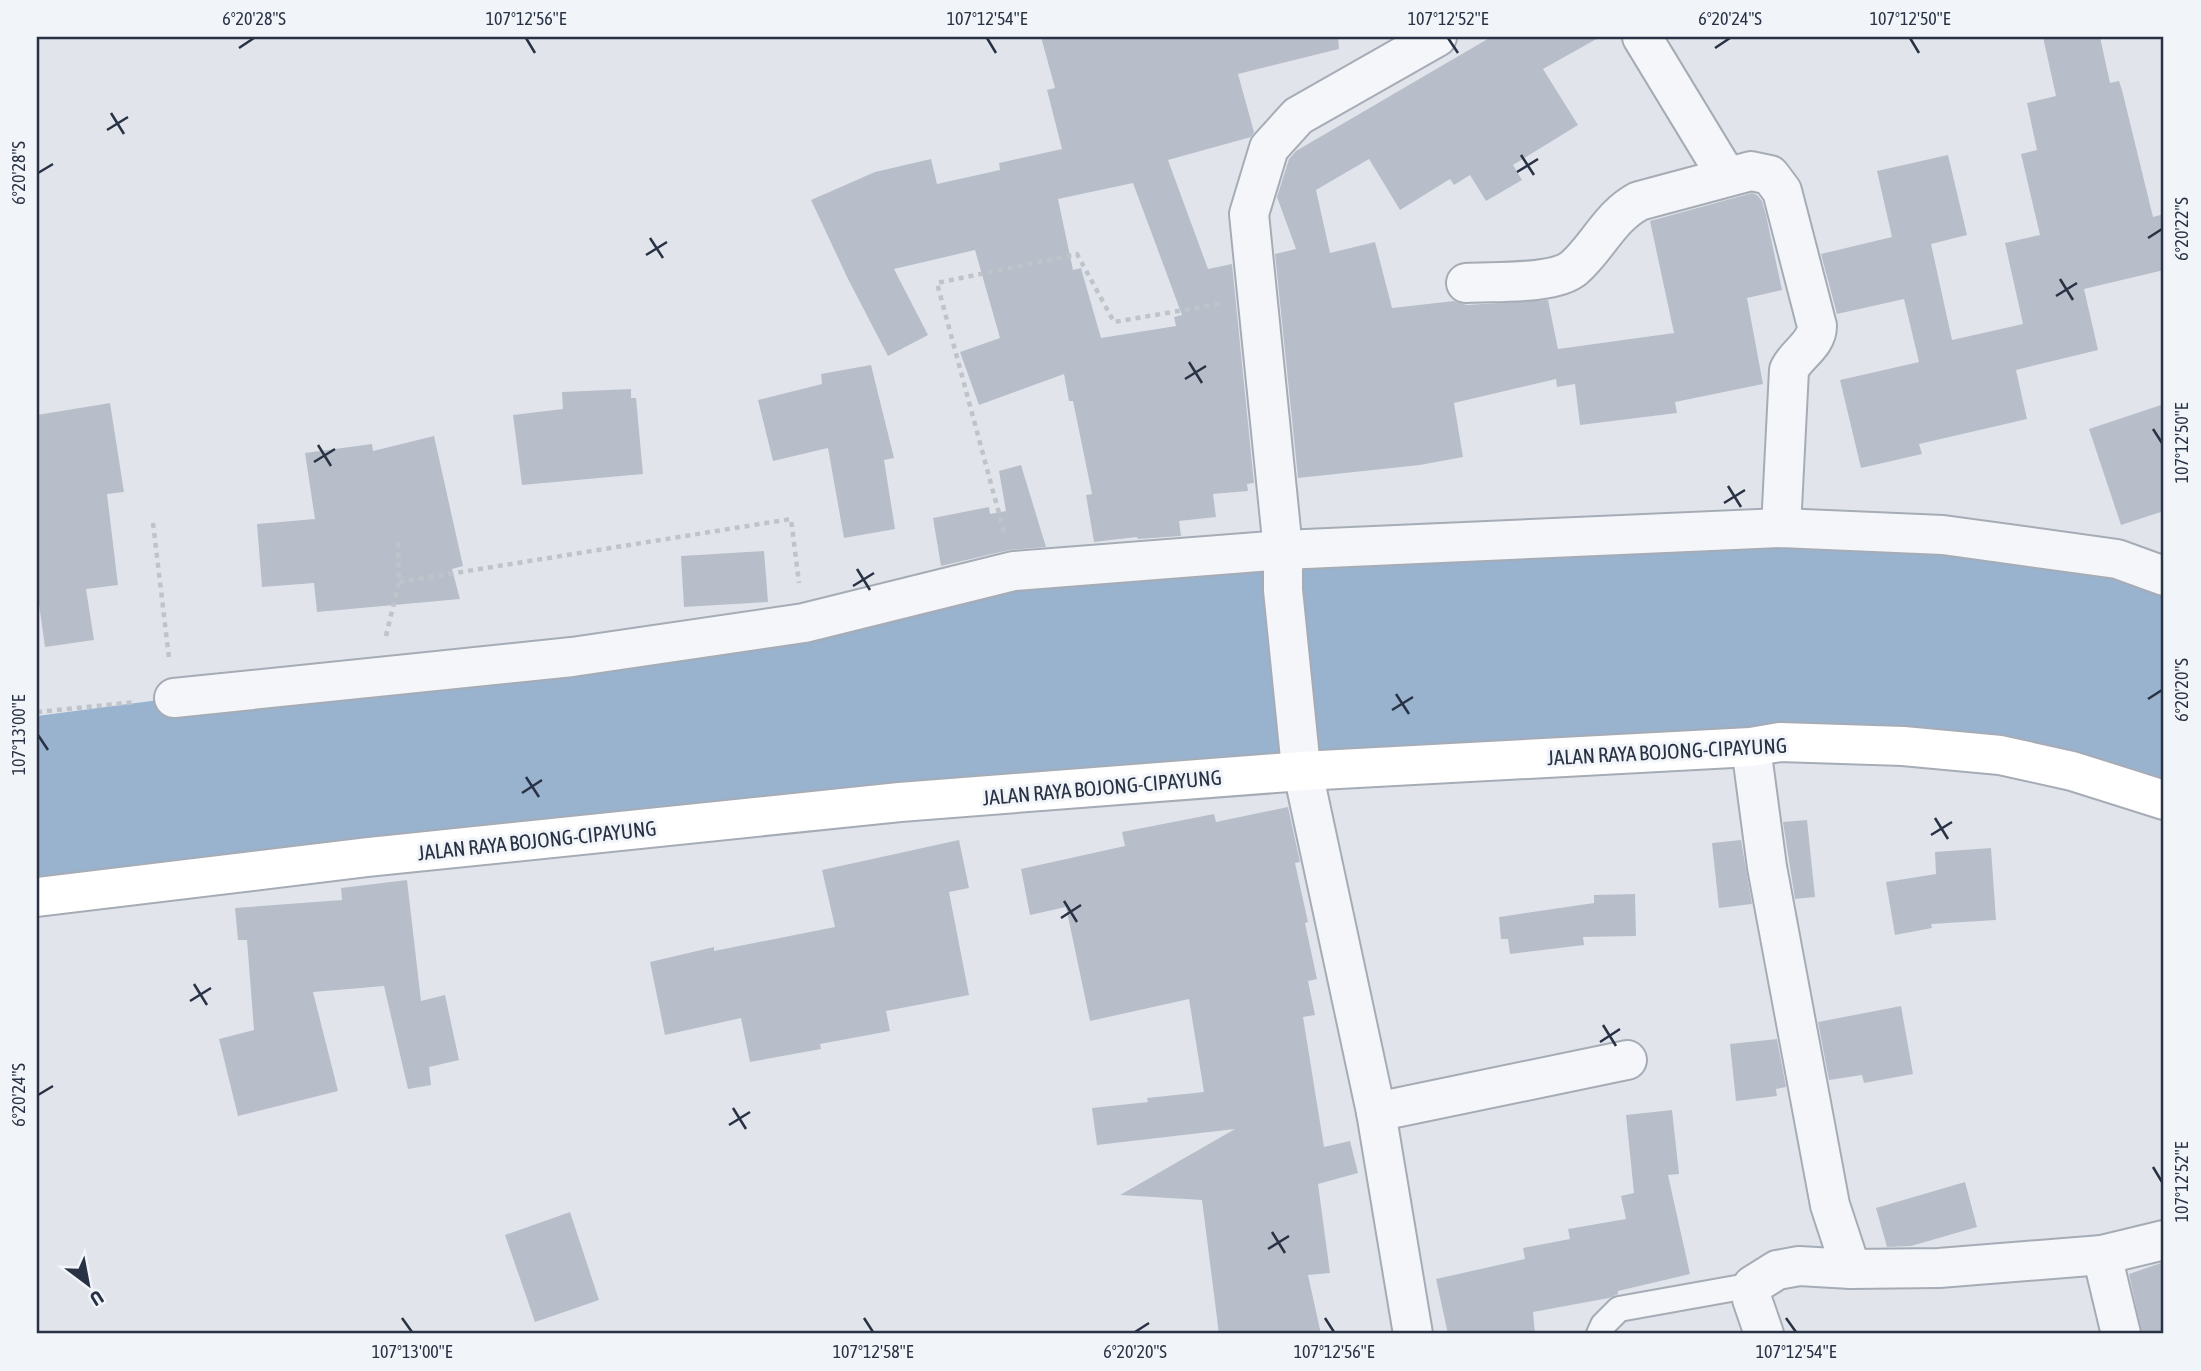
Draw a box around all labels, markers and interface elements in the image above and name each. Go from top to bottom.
text: 6°20'28"S [222,8,286,29]
text: 107°12'56"E [486,8,567,29]
text: 107°12'54"E [947,8,1028,29]
text: 107°12'52"E [1408,8,1489,29]
text: 6°20'24"S [1698,8,1762,29]
text: 107°12'50"E [1870,8,1951,29]
text: 6°20'28"S [8,141,29,205]
text: 6°20'22"S [2171,197,2192,261]
text: 107°12'50"E [2171,402,2192,483]
text: 6°20'20"S [2171,658,2192,722]
text: 107°13'00"E [8,694,29,775]
street label: JALAN RAYA BOJONG-CIPAYUNG [1547,733,1787,769]
street label: JALAN RAYA BOJONG-CIPAYUNG [981,765,1223,809]
street label: JALAN RAYA BOJONG-CIPAYUNG [416,816,658,864]
text: 6°20'24"S [8,1063,29,1127]
text: 107°12'52"E [2171,1141,2192,1222]
north arrow [52,1248,122,1318]
text: U [86,1286,108,1311]
text: 107°13'00"E [372,1341,453,1362]
text: 107°12'58"E [833,1341,914,1362]
text: 6°20'20"S [1103,1341,1167,1362]
text: 107°12'56"E [1294,1341,1375,1362]
text: 107°12'54"E [1756,1341,1837,1362]

